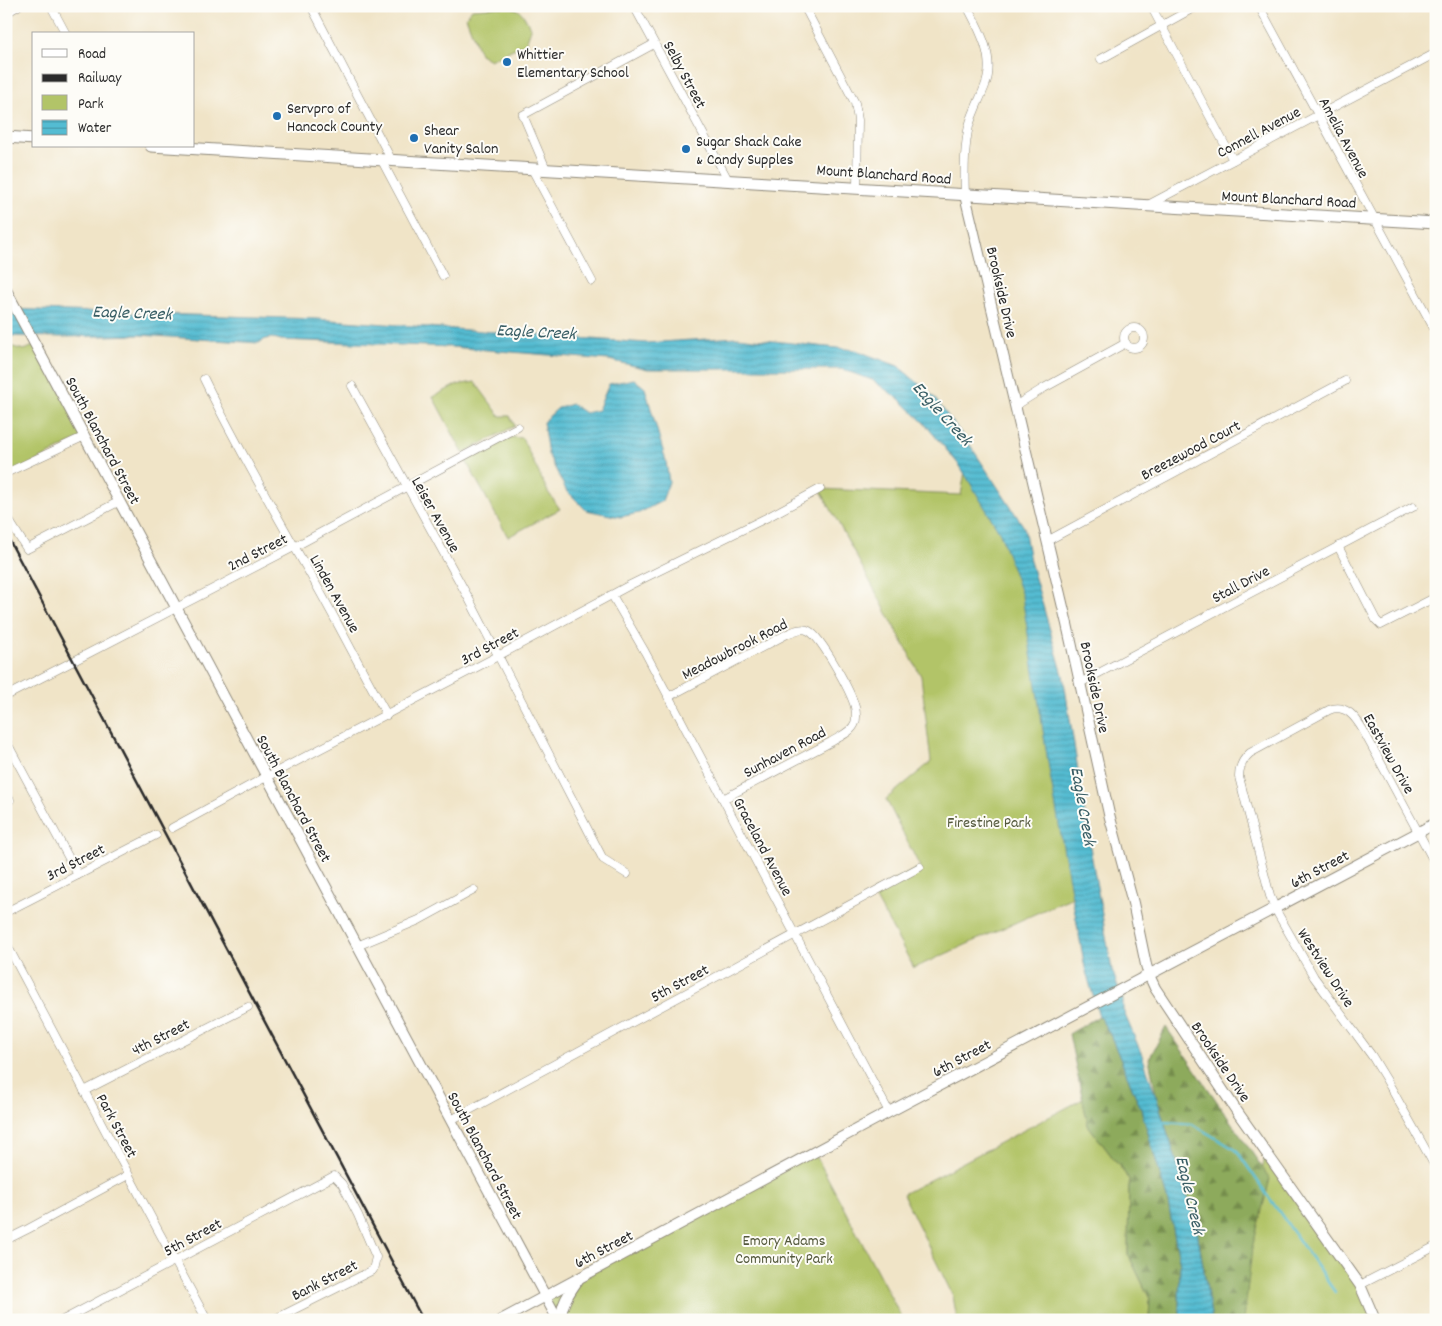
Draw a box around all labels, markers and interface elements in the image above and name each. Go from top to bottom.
legend [32,32,195,148]
street label: Selby Street [656,37,711,113]
text: Road [78,44,106,66]
place label: Whittier Elementary School [517,44,629,85]
marker: Whittier Elementary School [501,56,513,68]
text: Railway [78,68,122,90]
text: Park [78,94,104,116]
street label: Amelia Avenue [1312,94,1374,183]
place label: Servpro of Hancock County [287,98,383,139]
street label: Connell Avenue [1213,101,1305,165]
marker: Servpro of Hancock County [271,110,283,122]
text: Water [78,118,112,140]
place label: Shear Vanity Salon [424,120,498,161]
place label: Sugar Shack Cake & Candy Supples [696,131,802,172]
marker: Shear Vanity Salon [408,132,420,144]
marker: Sugar Shack Cake & Candy Supples [680,143,692,155]
street label: Mount Blanchard Road [816,159,952,192]
street label: Mount Blanchard Road [1221,185,1357,216]
street label: Brookside Drive [979,245,1022,340]
water label: Eagle Creek [92,301,174,328]
water label: Eagle Creek [495,319,578,348]
street label: South Blanchard Street [58,373,145,509]
water label: Eagle Creek [905,377,978,454]
street label: Breezewood Court [1137,415,1245,487]
street label: Leiser Avenue [404,473,465,557]
street label: 2nd Street [224,528,292,578]
street label: Linden Avenue [303,551,365,638]
street label: Stall Drive [1208,560,1274,610]
street label: Meadowbrook Road [678,614,792,687]
street label: 3rd Street [457,622,524,672]
street label: Brookside Drive [1073,640,1114,735]
street label: Eastview Drive [1356,710,1419,799]
street label: Sunhaven Road [740,722,831,785]
street label: South Blanchard Street [249,731,336,867]
water label: Eagle Creek [1062,765,1101,849]
street label: Graceland Avenue [726,794,797,901]
park label: Firestine Park [947,812,1031,835]
street label: 3rd Street [43,839,110,888]
street label: 6th Street [1287,845,1354,895]
street label: Westview Drive [1291,924,1359,1012]
street label: 5th Street [647,959,714,1009]
street label: 4th Street [128,1014,194,1063]
street label: Brookside Drive [1184,1017,1255,1107]
street label: 6th Street [929,1034,996,1084]
street label: South Blanchard Street [440,1088,527,1224]
street label: Park Street [89,1090,142,1162]
water label: Eagle Creek [1167,1154,1210,1239]
street label: 5th Street [160,1213,227,1263]
street label: 6th Street [571,1225,638,1275]
park label: Emory Adams Community Park [735,1230,833,1271]
street label: Bank Street [288,1255,362,1308]

